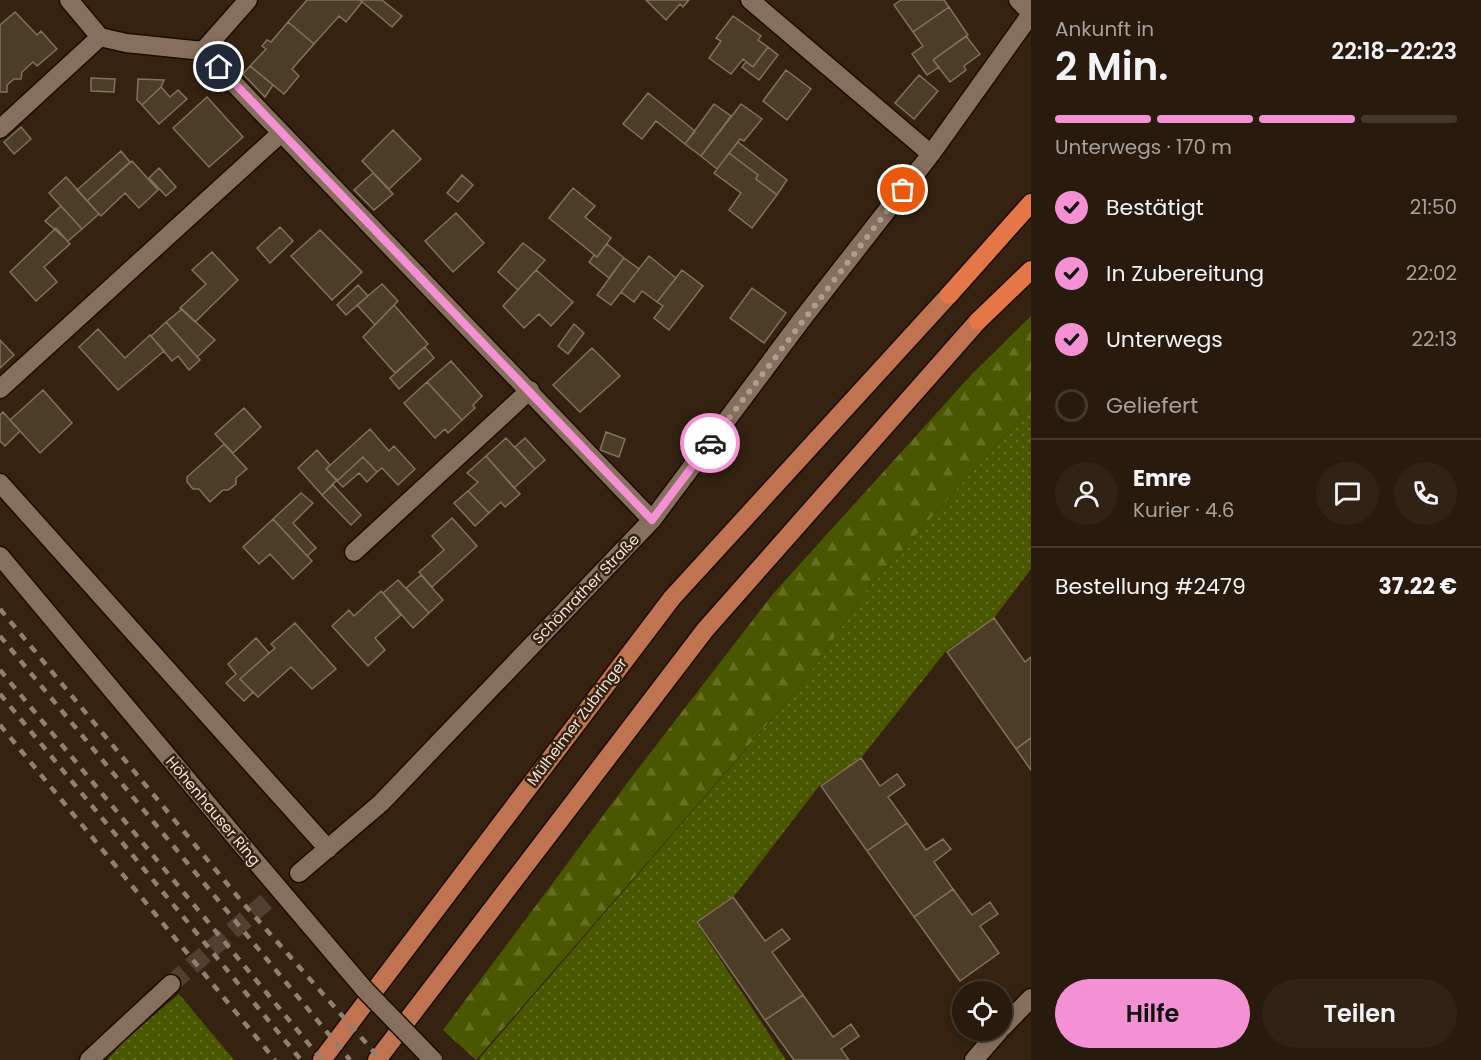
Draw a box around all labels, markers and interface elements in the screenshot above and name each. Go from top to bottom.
text: Ankunft in [1055,15,1154,43]
text: 22:18–22:23 [1332,36,1457,67]
text: 2 Min. [1055,39,1169,94]
pin [193,41,244,92]
icon: home [202,50,235,83]
text: Unterwegs · 170 m [1055,133,1232,161]
pin [877,164,928,215]
icon: bag [886,173,919,206]
icon: check [1055,191,1088,224]
text: Bestätigt [1106,192,1204,223]
text: 21:50 [1410,193,1457,221]
icon: check [1055,257,1088,290]
text: In Zubereitung [1106,258,1264,289]
text: 22:02 [1406,259,1457,287]
icon: check [1055,323,1088,356]
text: Unterwegs [1106,324,1223,355]
text: 22:13 [1412,325,1457,353]
text: Geliefert [1106,390,1198,421]
courier [680,413,740,473]
icon: car [694,427,727,460]
button: person [1055,462,1118,525]
button: chat [1316,462,1379,525]
button: phone [1394,462,1457,525]
text: Emre [1133,463,1191,494]
text: Kurier · 4.6 [1133,496,1234,524]
street label: Schönrather Straße [527,529,644,648]
text: Bestellung #2479 [1055,571,1246,602]
text: 37.22 € [1378,571,1457,602]
street label: Mülheimer Zubringer [522,653,632,790]
street label: Höhenhauser Ring [161,751,265,870]
button: Hilfe [1055,979,1250,1048]
button: Teilen [1262,979,1457,1048]
map controls [952,981,1012,1041]
button: locate [952,981,1012,1041]

